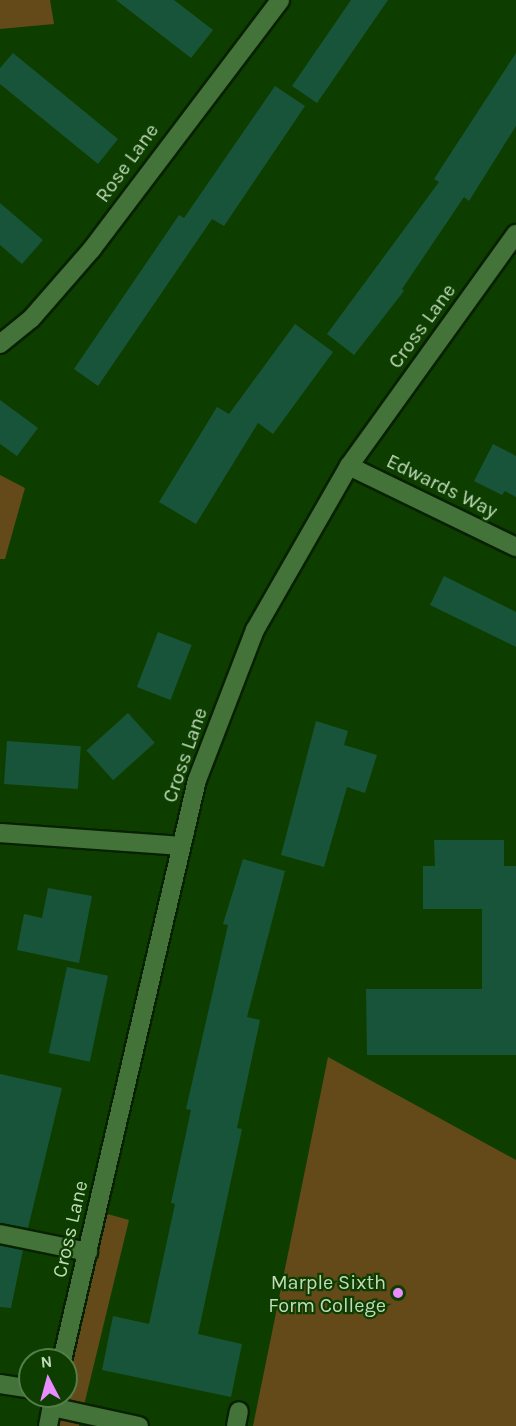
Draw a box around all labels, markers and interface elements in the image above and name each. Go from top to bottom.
street label: Rose Lane [90,119,164,207]
street label: Cross Lane [383,279,461,373]
street label: Edwards Way [383,449,501,523]
street label: Cross Lane [158,704,212,806]
street label: Cross Lane [47,1178,93,1280]
place label: Marple Sixth Form College [268,1270,386,1317]
marker: Marple Sixth Form College [391,1286,405,1300]
north arrow [18,1348,78,1408]
text: N [40,1352,53,1372]

